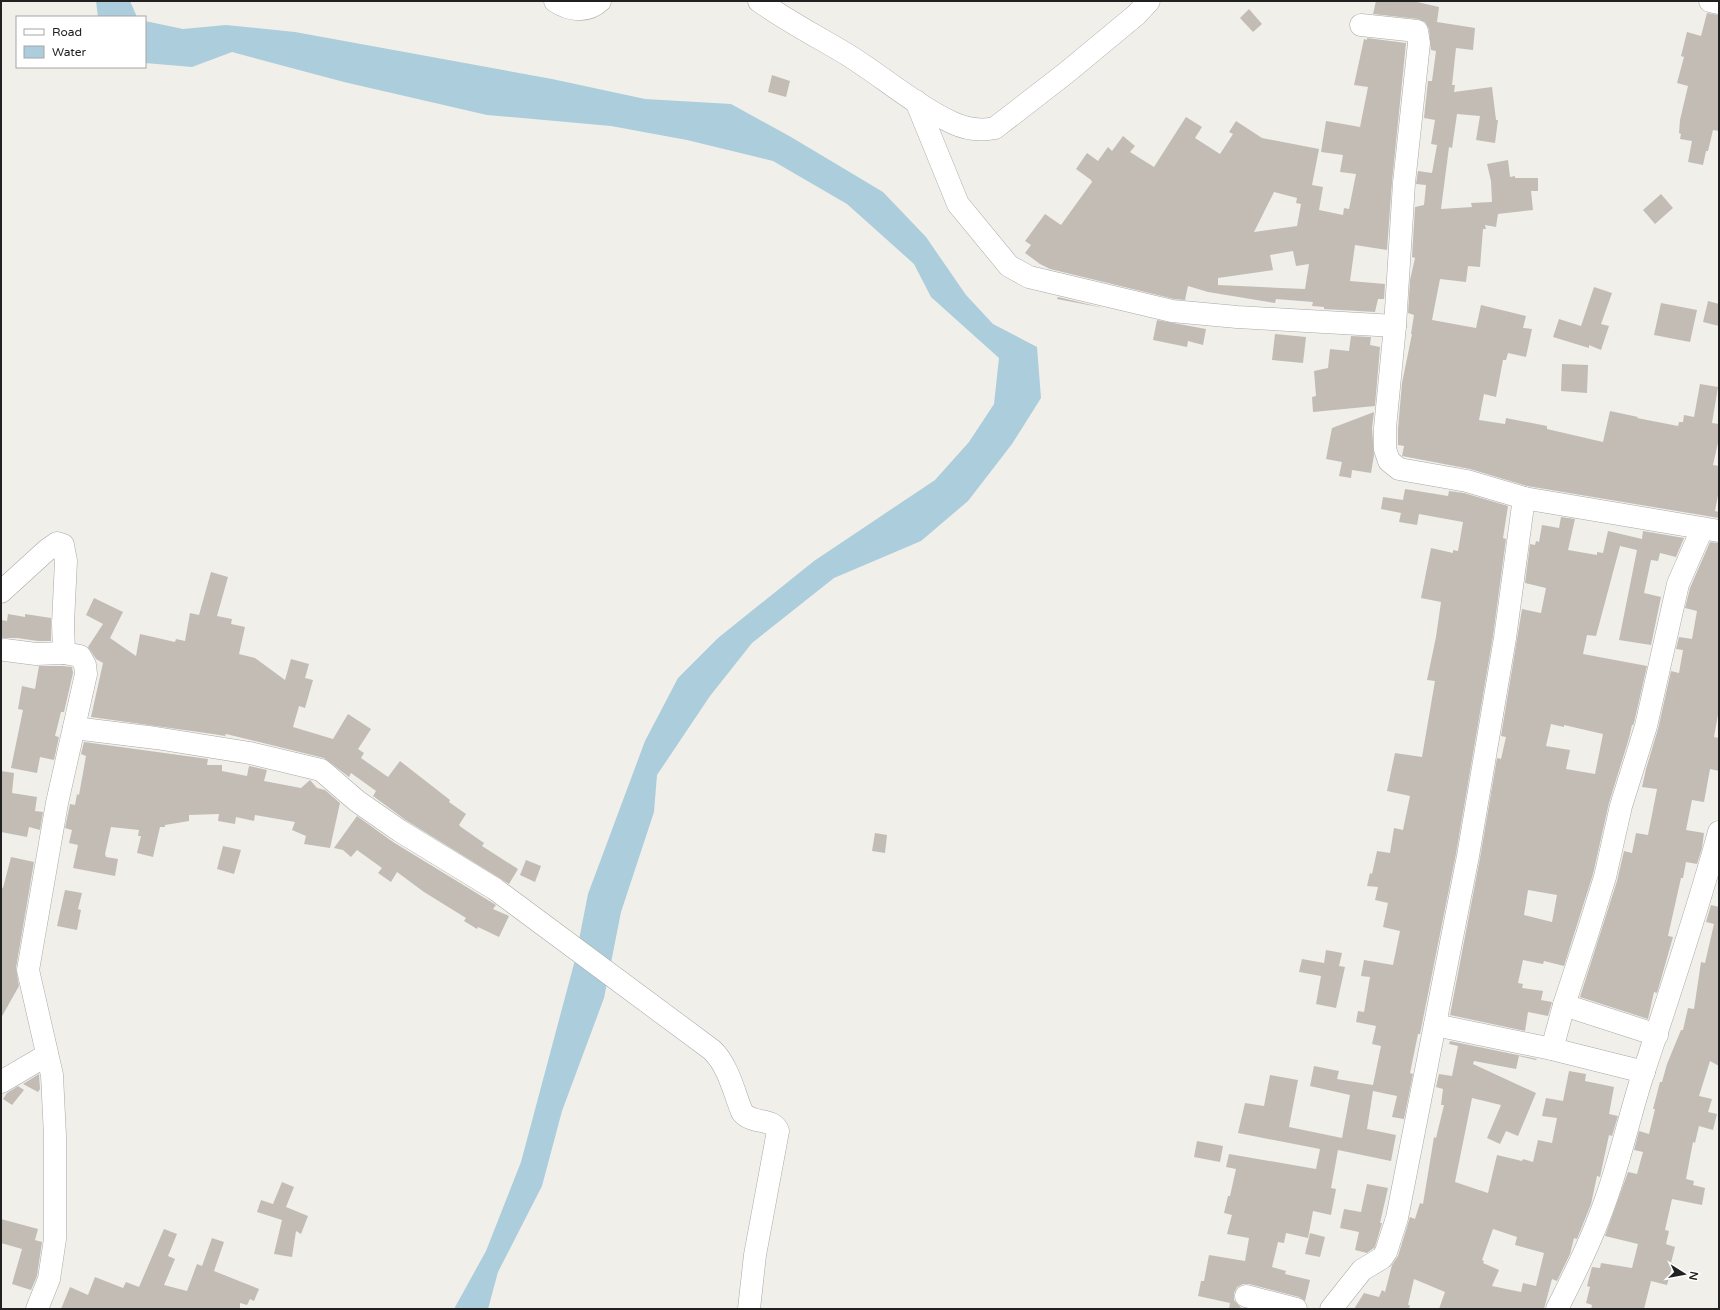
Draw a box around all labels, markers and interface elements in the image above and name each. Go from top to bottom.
legend [16,16,146,68]
text: Road [52,25,82,39]
text: Water [52,45,87,59]
north arrow [1664,1254,1704,1294]
text: N [1686,1270,1701,1281]

